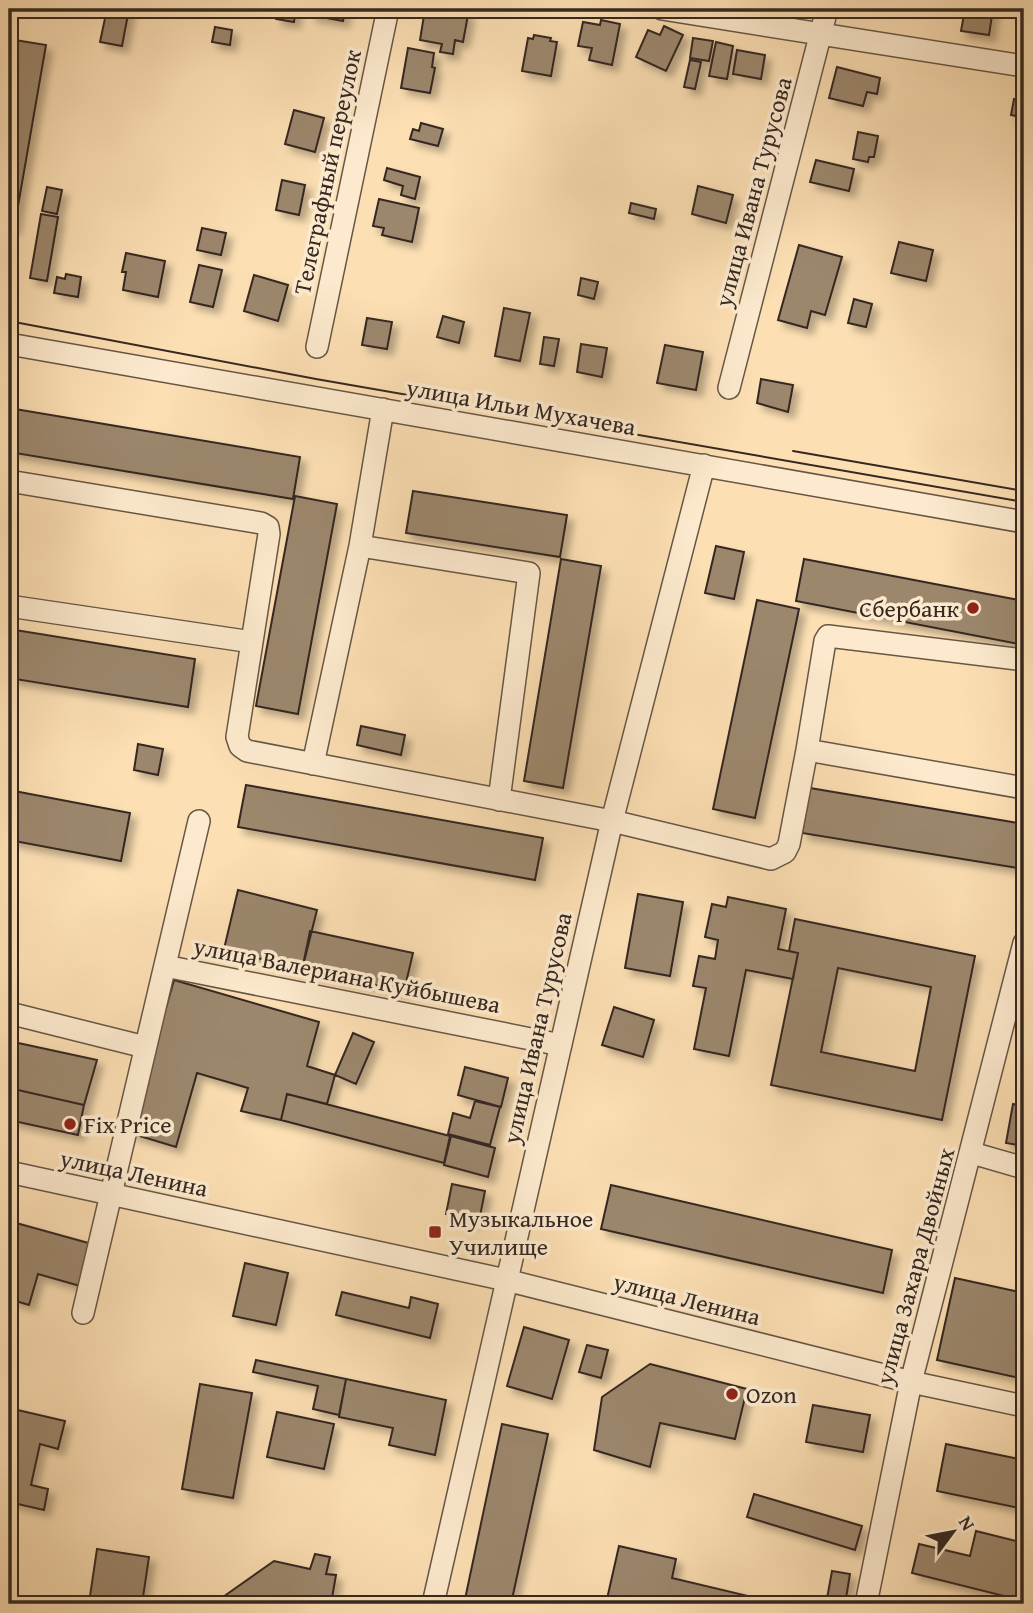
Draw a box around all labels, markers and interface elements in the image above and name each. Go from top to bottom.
street label: Телеграфный переулок [284,46,370,298]
street label: улица Ивана Турусова [705,73,801,312]
street label: улица Ильи Мухачева [403,369,639,445]
place label: Сбербанк [859,591,959,626]
marker: Сбербанк [965,600,981,616]
street label: улица Ивана Турусова [493,908,581,1148]
street label: улица Валериана Куйбышева [190,928,504,1022]
place label: Fix Price [84,1107,171,1142]
marker: Fix Price [62,1116,78,1132]
street label: улица Ленина [56,1140,212,1206]
street label: улица Захара Двойных [866,1143,964,1389]
place label: Музыкальное Училище [449,1201,593,1264]
marker: Музыкальное Училище [427,1224,443,1240]
street label: улица Ленина [609,1264,765,1334]
place label: Ozon [746,1377,797,1412]
marker: Ozon [724,1386,740,1402]
north arrow [918,1498,988,1568]
text: N [952,1510,983,1536]

